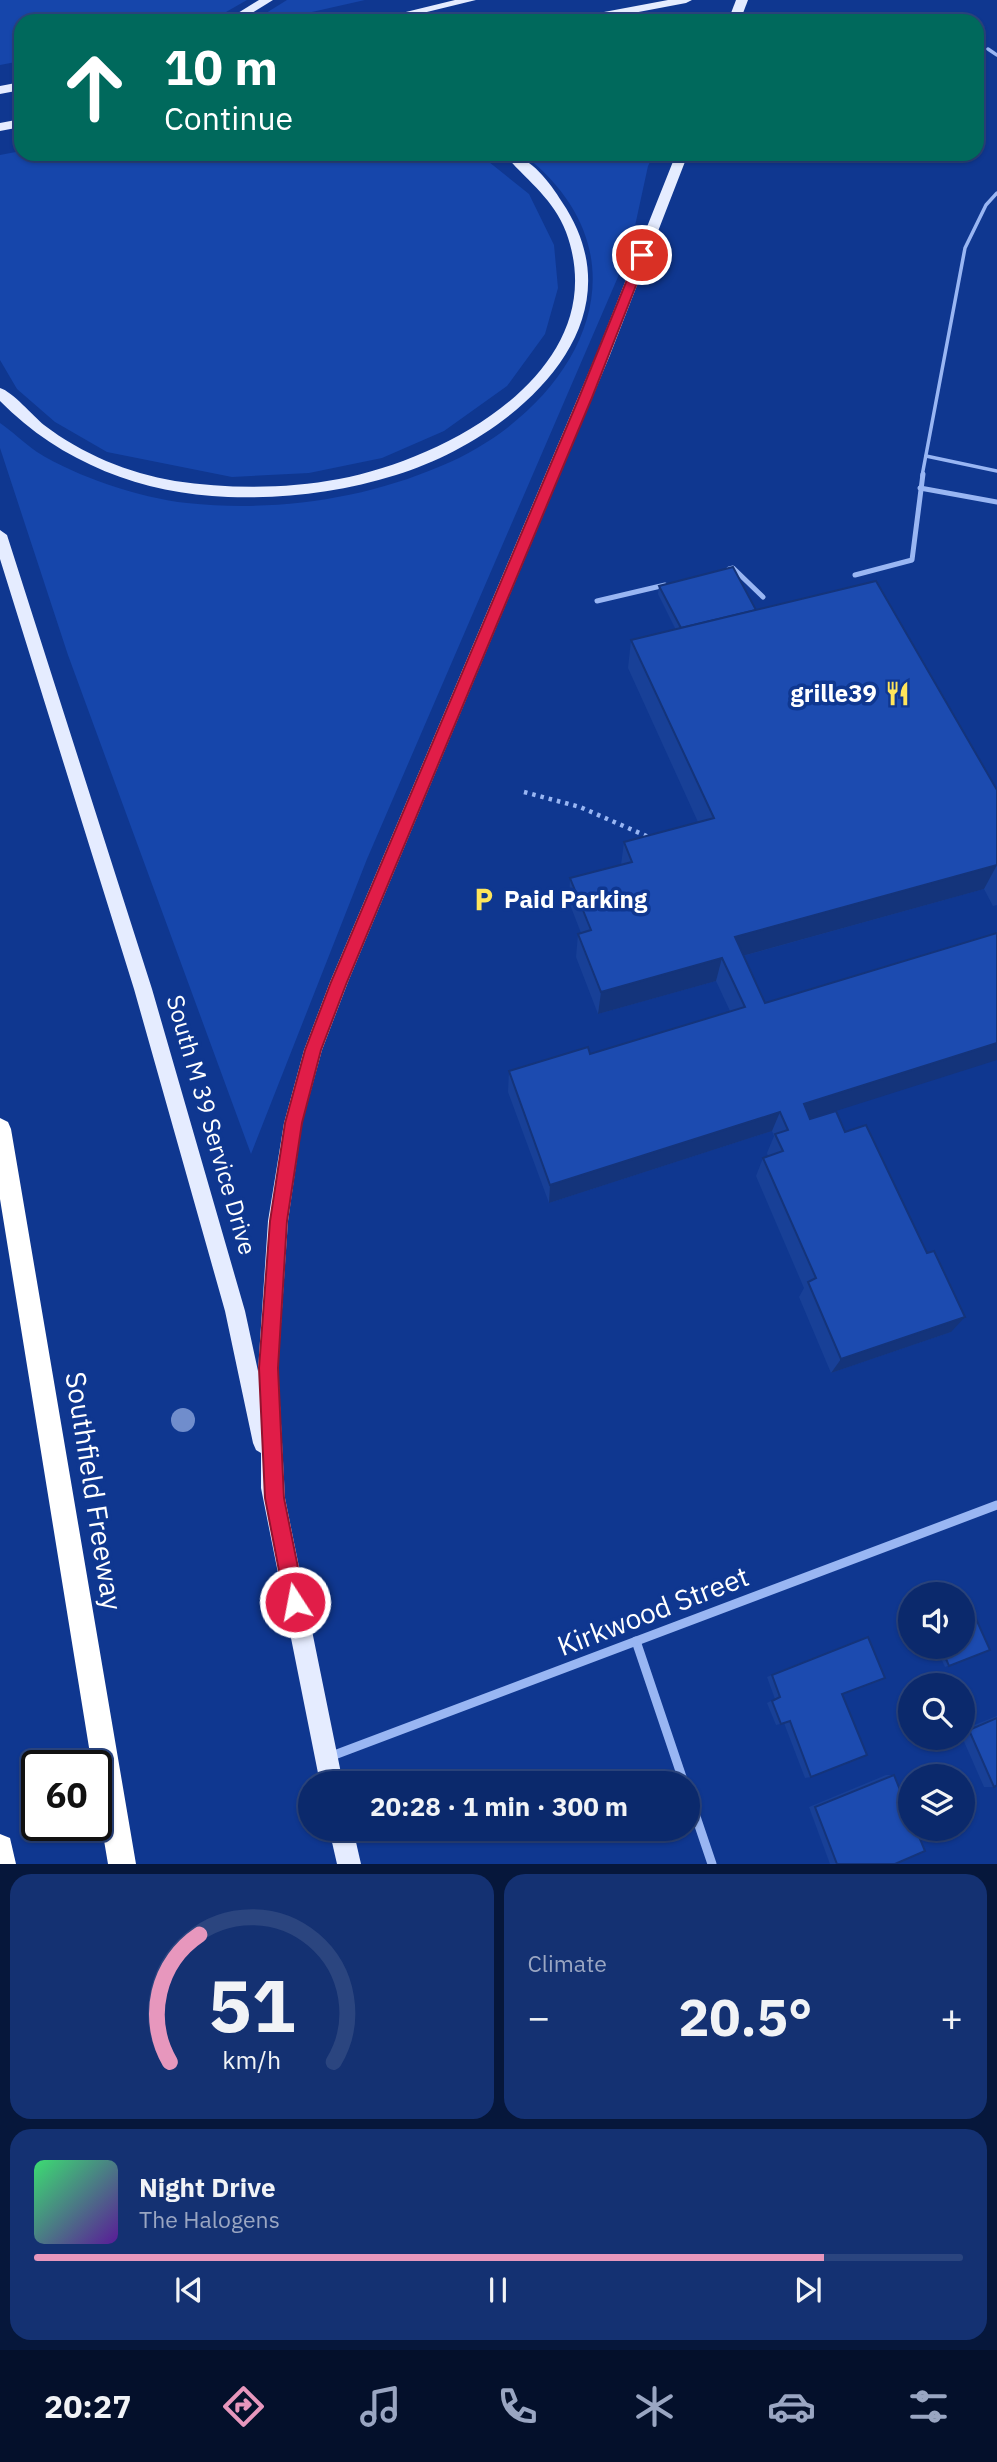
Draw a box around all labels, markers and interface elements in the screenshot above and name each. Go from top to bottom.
text: 10 m [164,35,278,98]
icon: ahead [49,42,140,133]
text: Continue [164,97,293,139]
pin [612,225,672,285]
icon: arrive [623,236,661,274]
place label: grille39 [791,677,877,709]
restaurant icon: grille39 [883,680,911,708]
place label: Paid Parking [504,883,648,915]
parking icon: Paid Parking [470,886,498,914]
street label: South M 39 Service Drive [160,991,264,1258]
street label: Southfield Freeway [57,1369,132,1613]
street label: Kirkwood Street [552,1557,754,1664]
position arrow [258,1565,332,1639]
map controls [898,1582,975,1841]
button: sound [898,1582,975,1659]
button: search [898,1673,975,1750]
speed limit sign: 60 [21,1750,112,1841]
button: layers [898,1764,975,1841]
text: 20:28 · 1 min · 300 m [370,1789,628,1823]
text: Climate [528,1948,607,1978]
text: 51 [208,1958,295,2053]
text: 20.5° [678,1983,812,2050]
text: − [528,1992,550,2041]
text: + [940,1992,963,2041]
text: km/h [222,2043,281,2076]
text: Night Drive [139,2170,276,2204]
text: The Halogens [139,2204,280,2234]
icon: previous [170,2271,208,2309]
icon: pause [479,2271,517,2309]
icon: next [789,2271,827,2309]
icon: directions [219,2382,268,2431]
icon: music [356,2382,405,2431]
icon: phone [493,2382,542,2431]
icon: climate [630,2382,679,2431]
icon: car [767,2382,816,2431]
icon: filters [904,2382,953,2431]
text: 20:27 [44,2385,131,2427]

